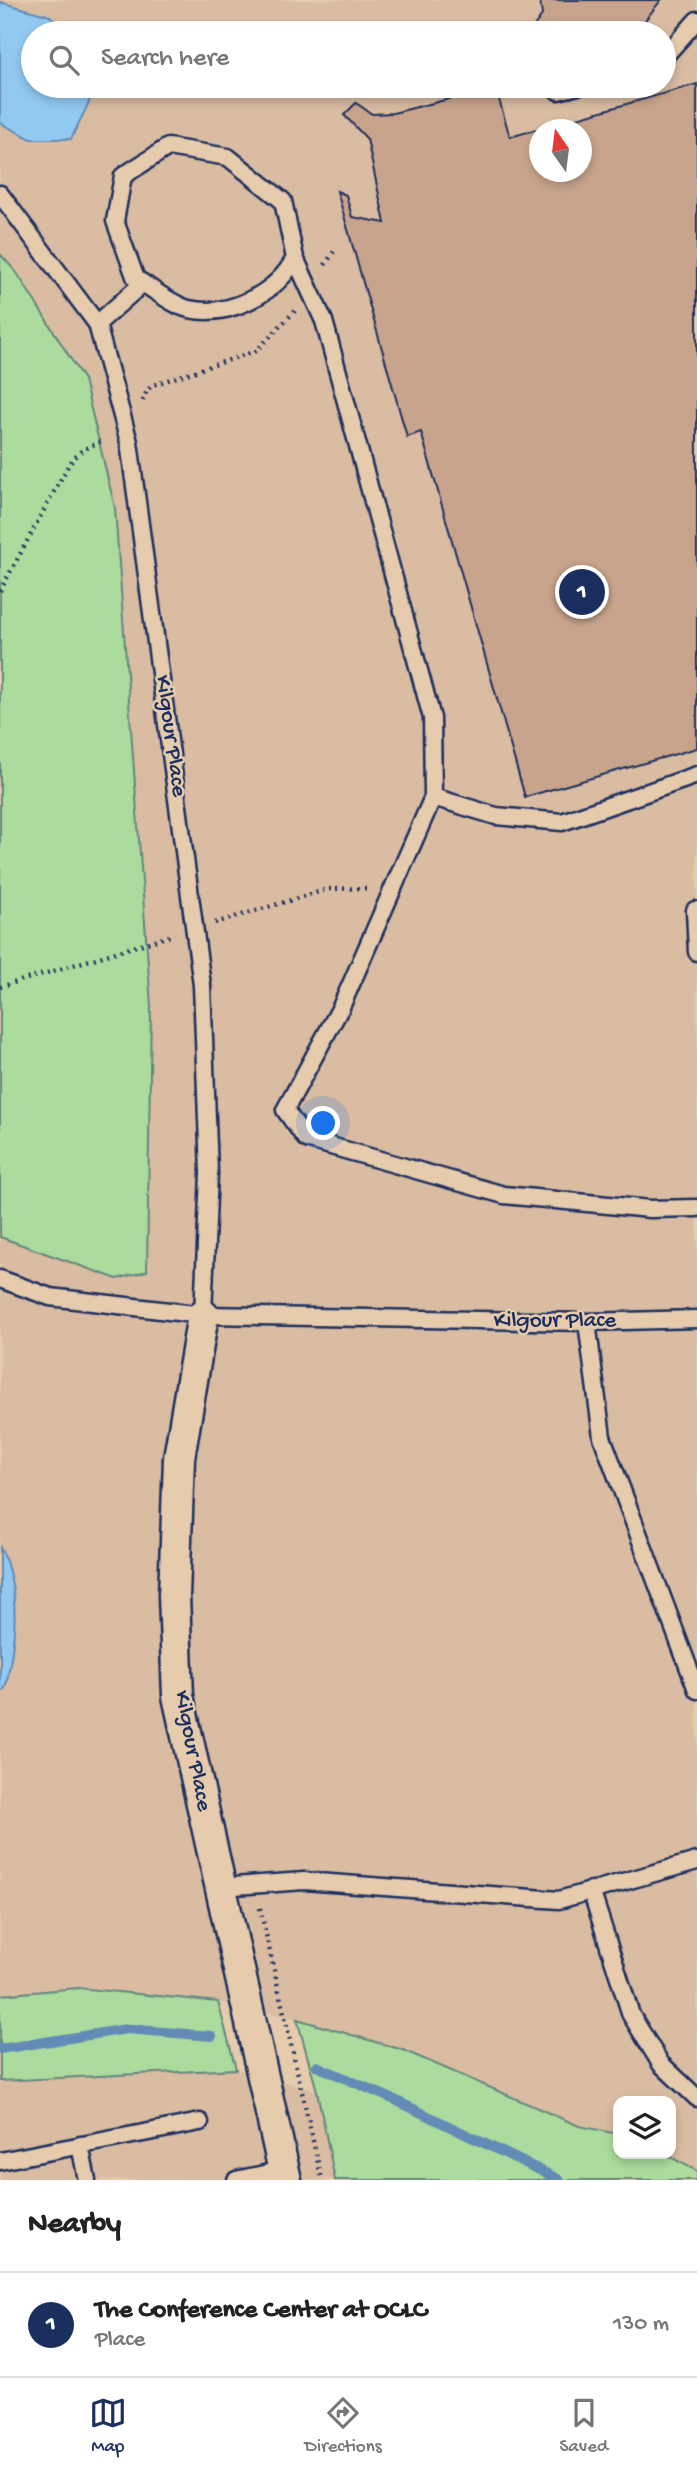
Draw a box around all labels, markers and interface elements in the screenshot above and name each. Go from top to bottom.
search box [21,21,676,98]
icon: search [45,41,83,79]
text: Search here [101,44,229,75]
north arrow [529,119,592,182]
pin: 1 [559,566,605,618]
street label: Kilgour Place [148,674,192,800]
your location [306,1106,340,1140]
street label: Kilgour Place [494,1308,617,1335]
street label: Kilgour Place [167,1688,217,1815]
map controls [613,2096,676,2159]
button: layers [613,2096,676,2159]
text: Nearby [28,2208,121,2243]
text: The Conference Center at OCLC [95,2296,427,2327]
text: 1 [46,2311,56,2338]
text: 130 m [613,2311,669,2338]
text: Place [95,2327,145,2354]
tab: Map [89,2394,127,2459]
tab: Directions [305,2394,382,2459]
tab: Saved [559,2394,608,2459]

